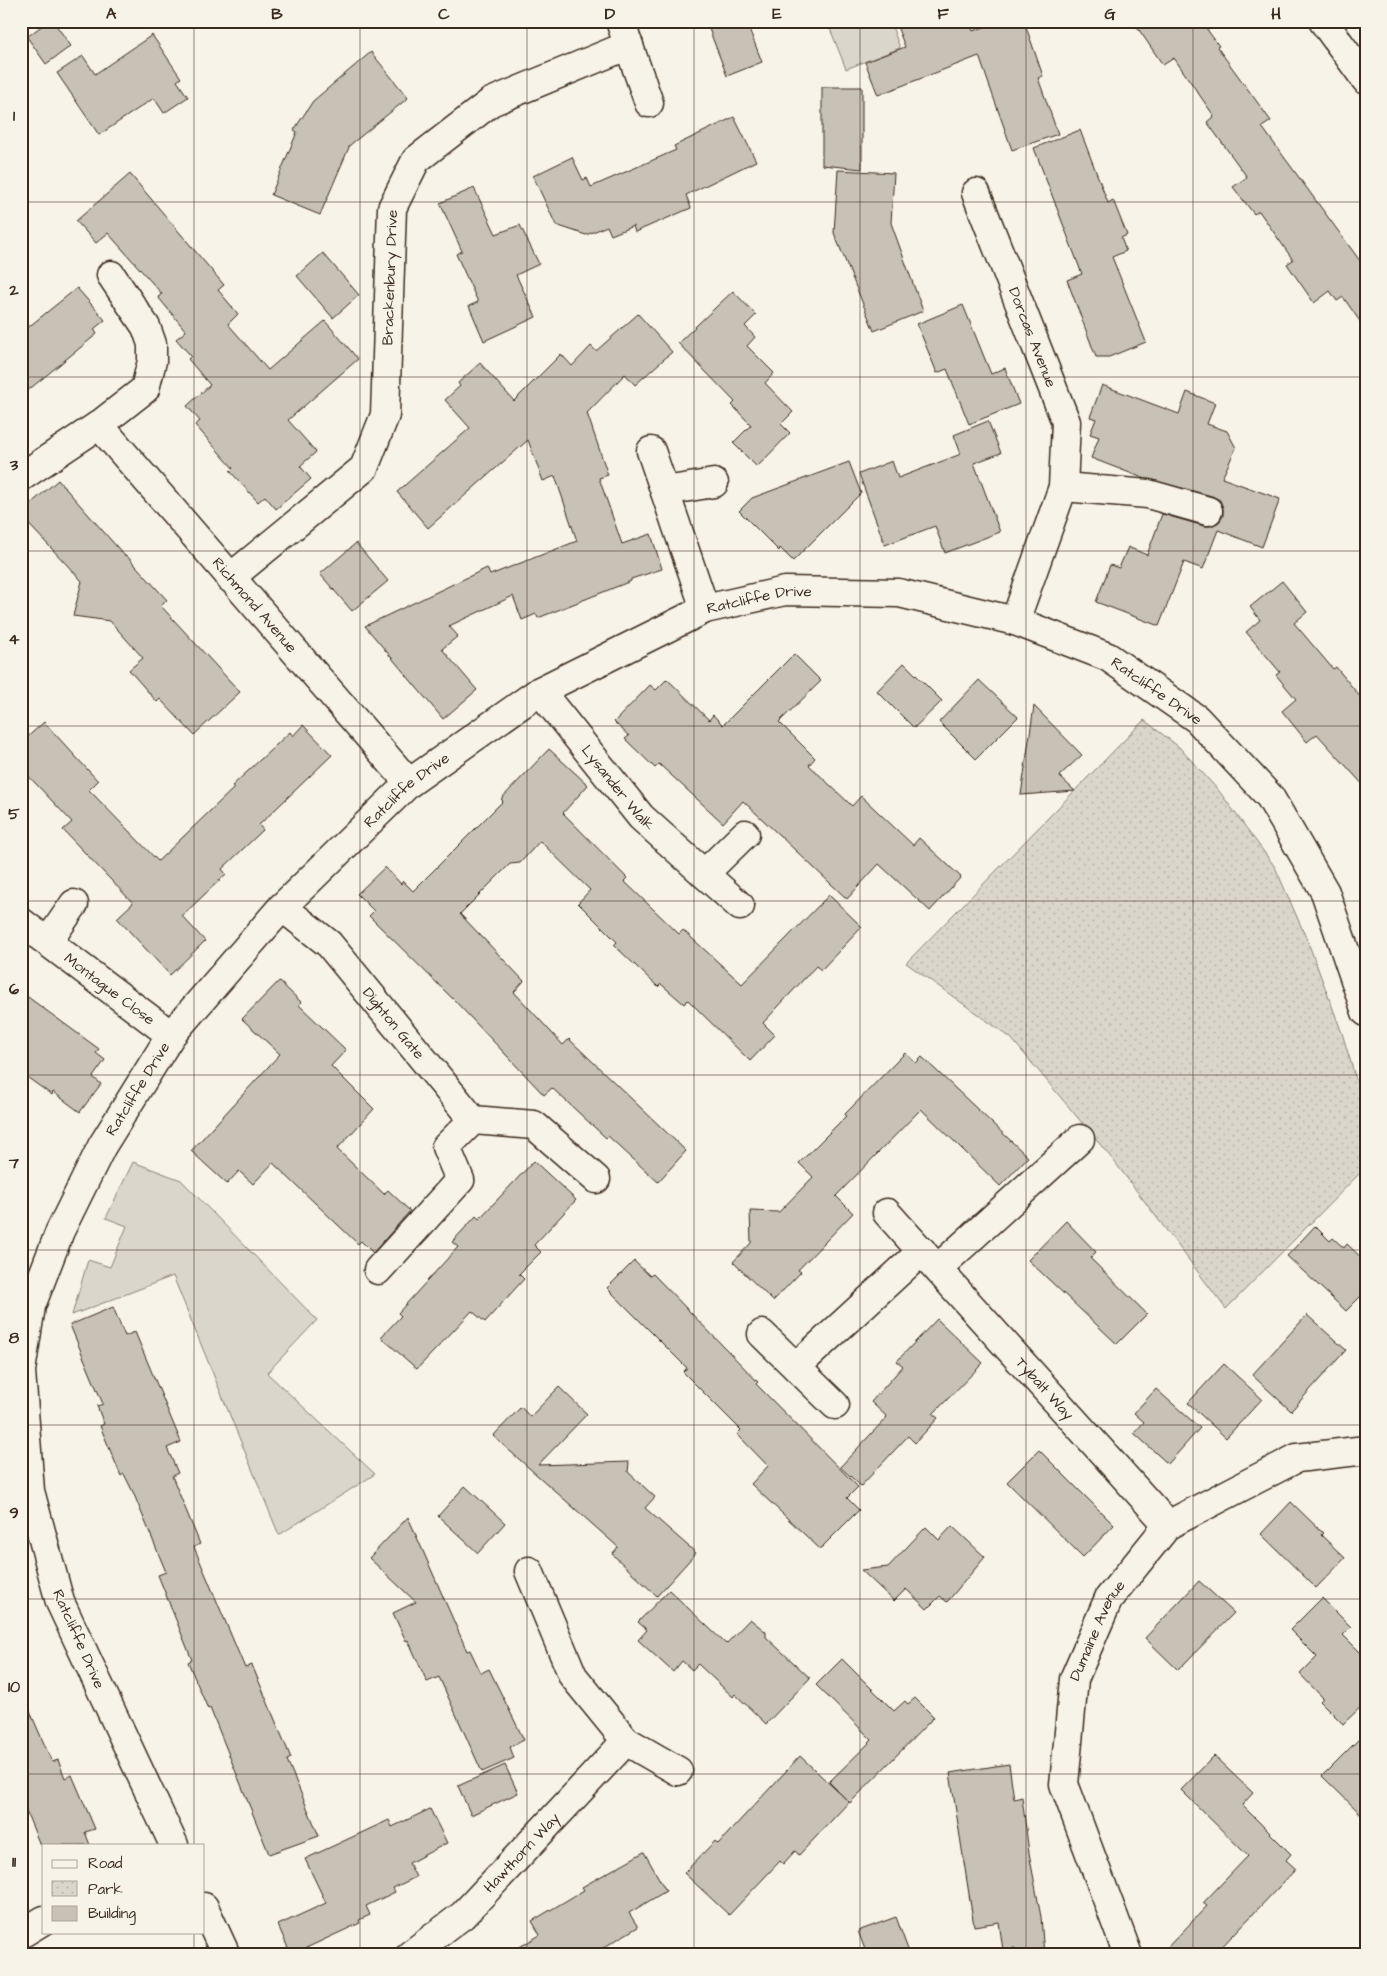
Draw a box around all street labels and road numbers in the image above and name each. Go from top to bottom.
street label: Brackenbury Drive [377,209,403,346]
street label: Dorcas Avenue [1003,284,1061,391]
street label: Richmond Avenue [207,553,302,657]
street label: Ratcliffe Drive [705,581,812,619]
street label: Ratcliffe Drive [1107,652,1207,730]
street label: Lysander Walk [576,741,659,835]
street label: Ratcliffe Drive [359,748,454,833]
street label: Montague Close [60,948,159,1030]
street label: Dighton Gate [358,983,429,1064]
street label: Ratcliffe Drive [101,1038,175,1140]
street label: Tybalt Way [1011,1353,1079,1425]
street label: Dumaine Avenue [1065,1576,1130,1684]
street label: Ratcliffe Drive [47,1586,110,1692]
street label: Hawthorn Way [479,1808,565,1897]

